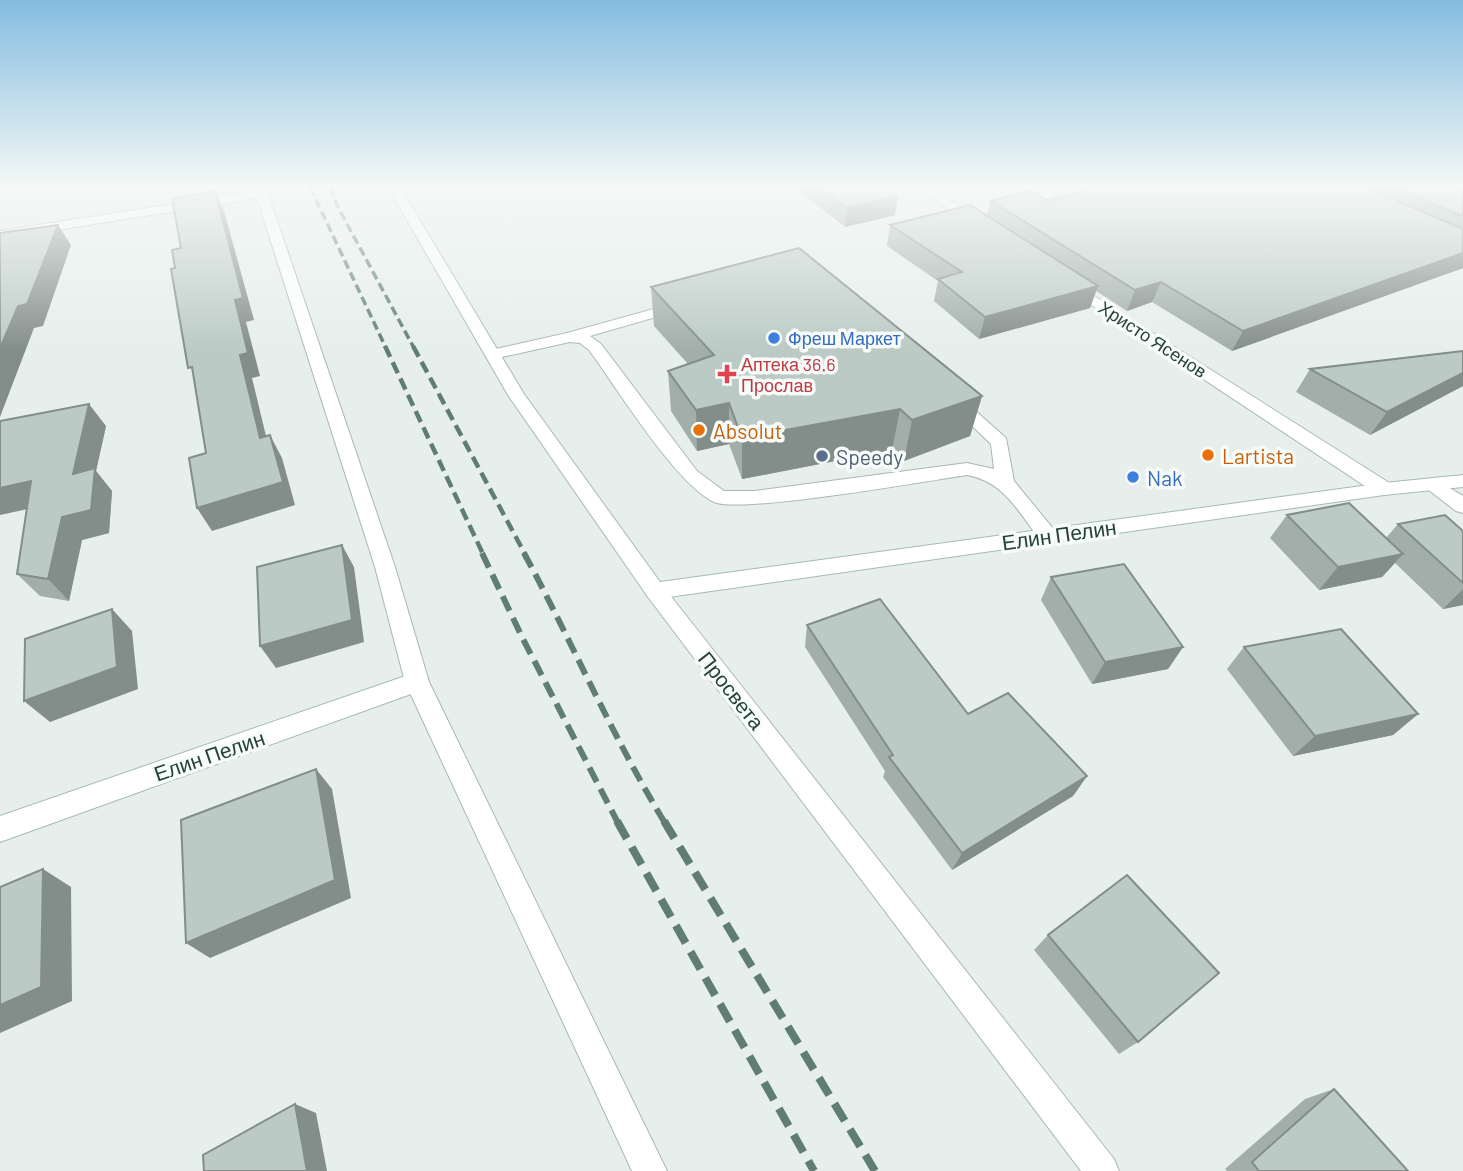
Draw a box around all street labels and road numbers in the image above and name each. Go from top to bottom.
street label: Христо Ясенов [1095,296,1211,382]
street label: Елин Пелин [1000,514,1118,554]
street label: Просвета [694,646,770,734]
street label: Елин Пелин [150,724,268,786]

